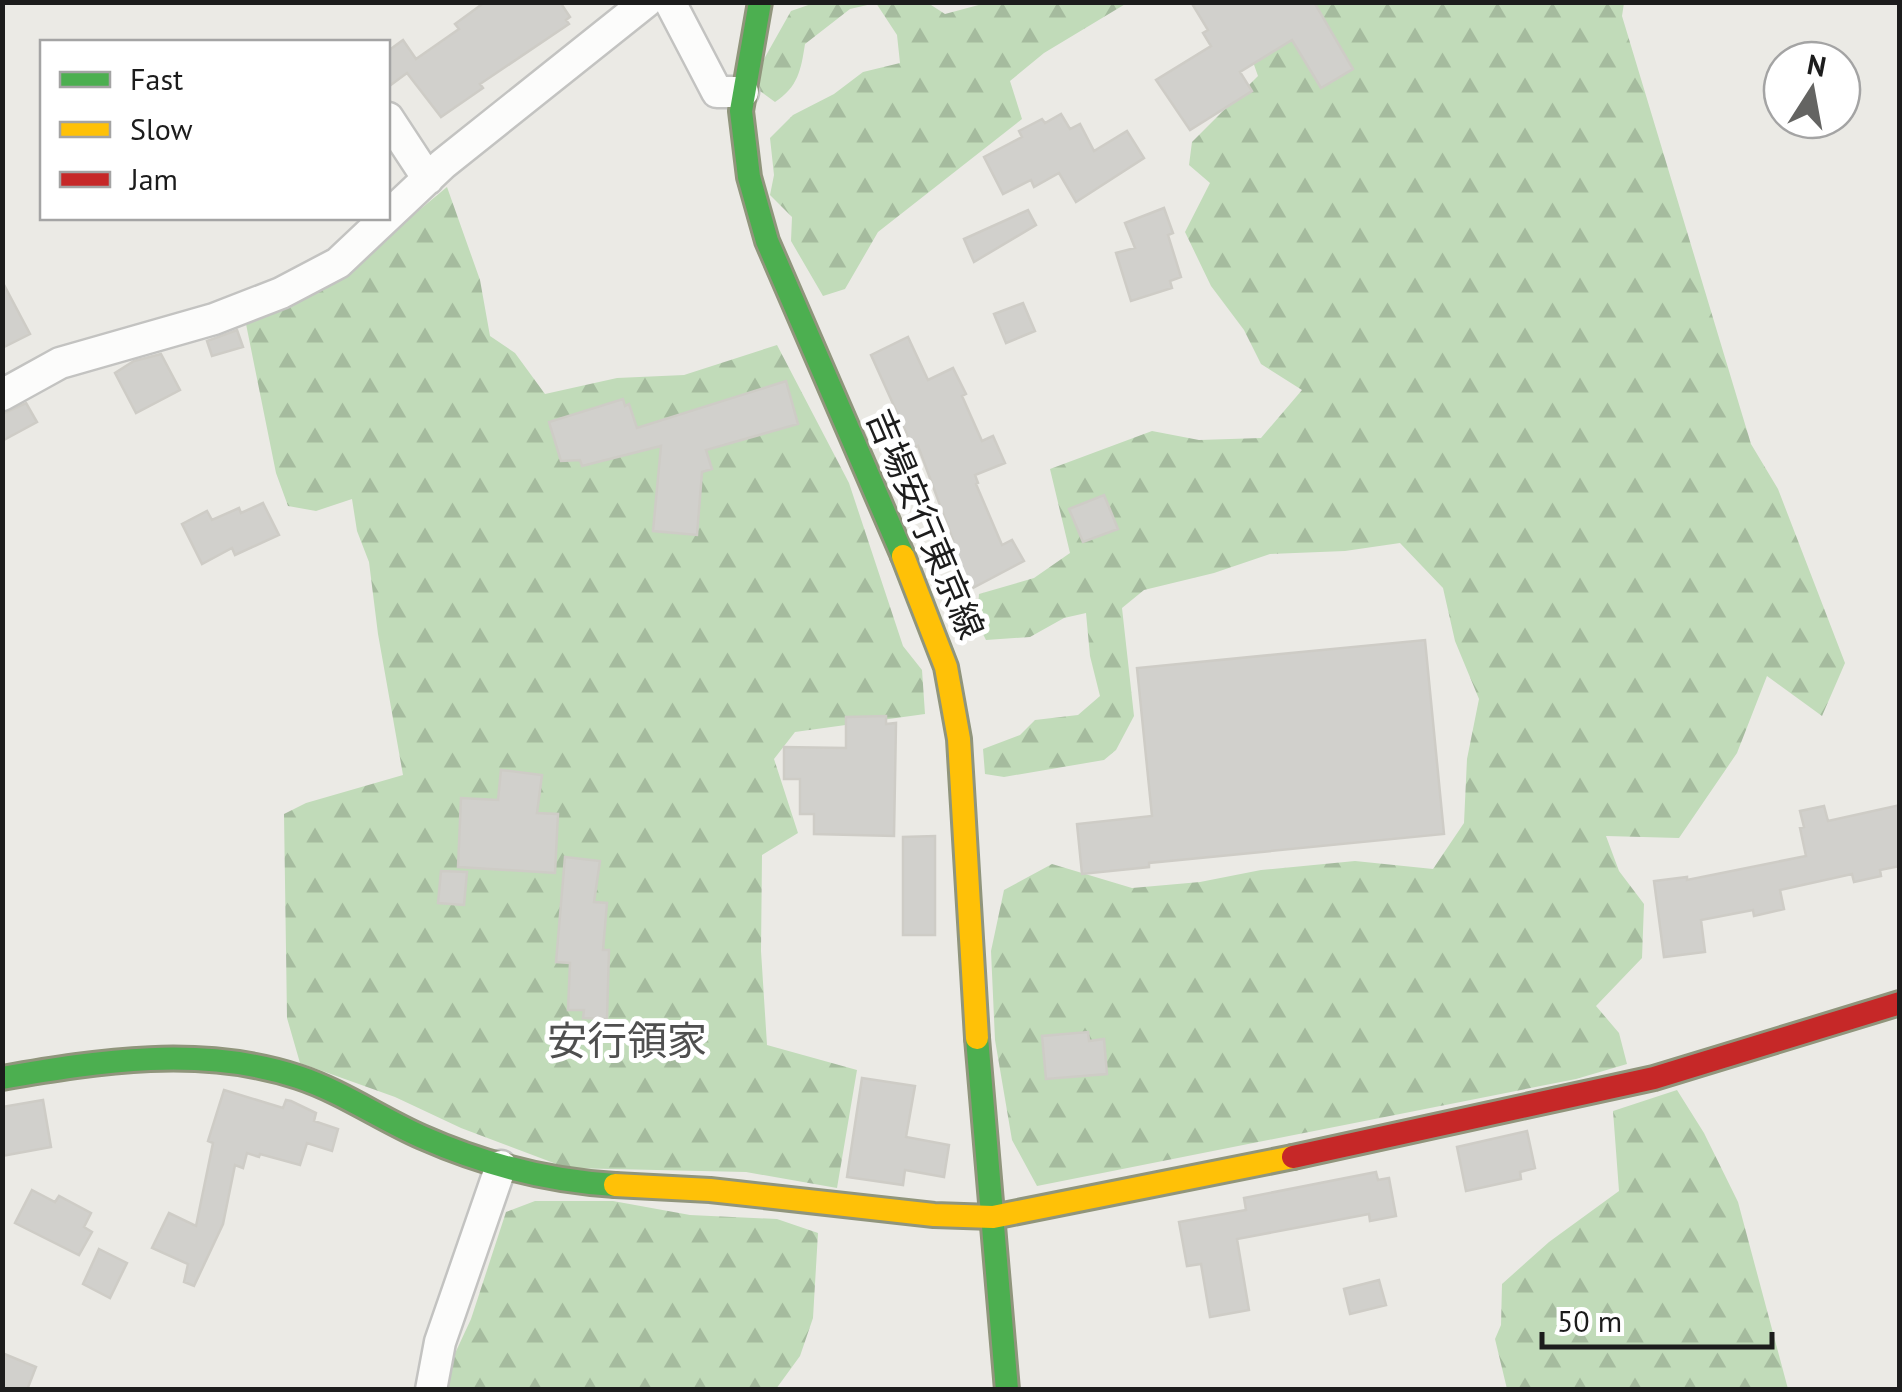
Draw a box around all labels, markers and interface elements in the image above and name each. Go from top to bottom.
legend [40,40,390,220]
north arrow [1762,40,1862,140]
text: N [1804,45,1829,85]
text: Fast [130,59,183,98]
text: Slow [130,109,193,148]
text: Jam [128,159,178,198]
street label: 吉場安行東京線 [857,402,995,645]
district label: 安行領家 [547,1014,707,1066]
scale bar [1542,1287,1772,1349]
text: 50 m [1557,1301,1622,1340]

